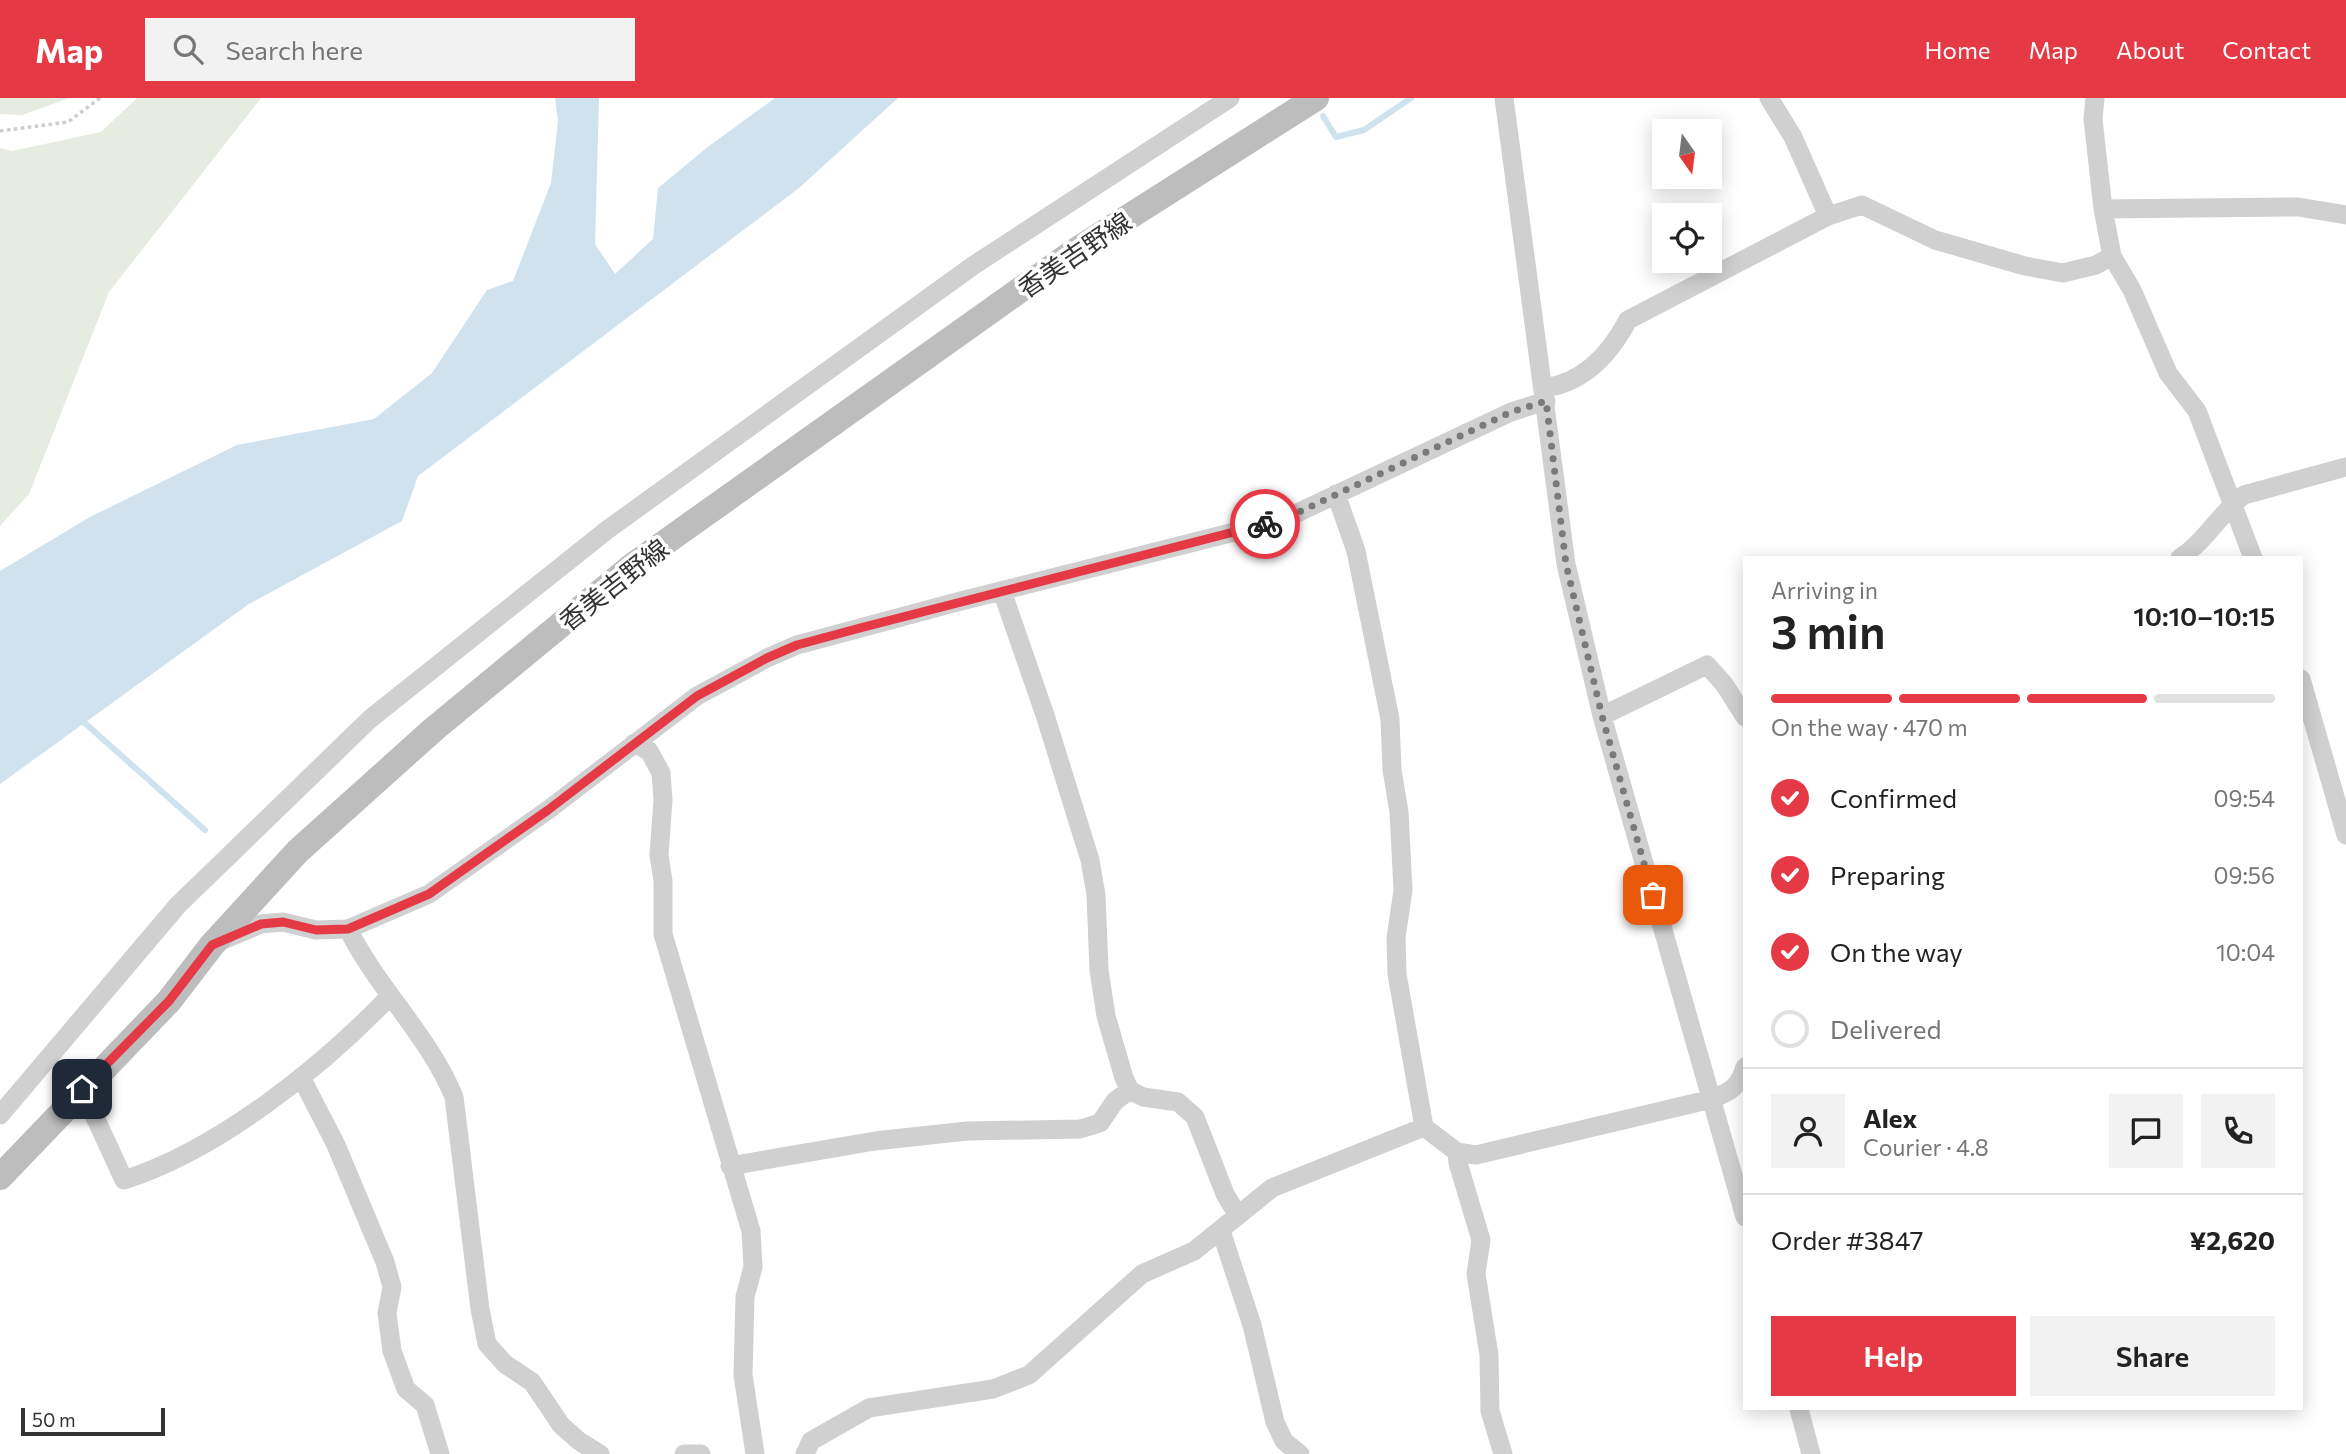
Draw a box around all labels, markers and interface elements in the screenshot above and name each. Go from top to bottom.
search box [145,18,635,81]
text: Map [35,29,103,70]
icon: search [169,30,207,68]
text: Search here [225,34,363,65]
text: Home [1925,35,1991,64]
text: Map [2029,35,2078,64]
text: About [2116,35,2184,64]
text: Contact [2222,35,2311,64]
north arrow [1652,119,1722,189]
map controls [1652,119,1722,273]
button: locate [1652,203,1722,273]
street label: 香美吉野線 [1011,205,1137,303]
courier [1230,489,1300,559]
icon: bike [1246,505,1284,543]
street label: 香美吉野線 [552,532,674,636]
text: Arriving in [1771,576,1878,604]
text: 10:10–10:15 [2133,600,2275,631]
text: 3 min [1771,602,1886,658]
text: On the way · 470 m [1771,713,1968,741]
icon: check [1771,779,1809,817]
text: Confirmed [1830,782,1957,813]
text: 09:54 [2214,784,2275,812]
icon: check [1771,856,1809,894]
text: Preparing [1830,859,1945,890]
text: 09:56 [2213,861,2275,889]
pin [1623,865,1683,925]
icon: bag [1634,876,1672,914]
icon: check [1771,933,1809,971]
text: On the way [1830,936,1963,967]
text: 10:04 [2216,938,2275,966]
text: Delivered [1830,1013,1941,1044]
pin [52,1059,112,1119]
icon: home [63,1070,101,1108]
button: person [1771,1094,1845,1168]
button: chat [2109,1094,2183,1168]
button: phone [2201,1094,2275,1168]
text: Alex [1863,1102,1917,1133]
text: Courier · 4.8 [1863,1133,1989,1161]
text: Order #3847 [1771,1224,1923,1255]
text: ¥2,620 [2190,1224,2275,1255]
button: Help [1771,1316,2016,1396]
button: Share [2030,1316,2275,1396]
scale bar [21,1405,164,1437]
text: 50 m [32,1408,76,1431]

